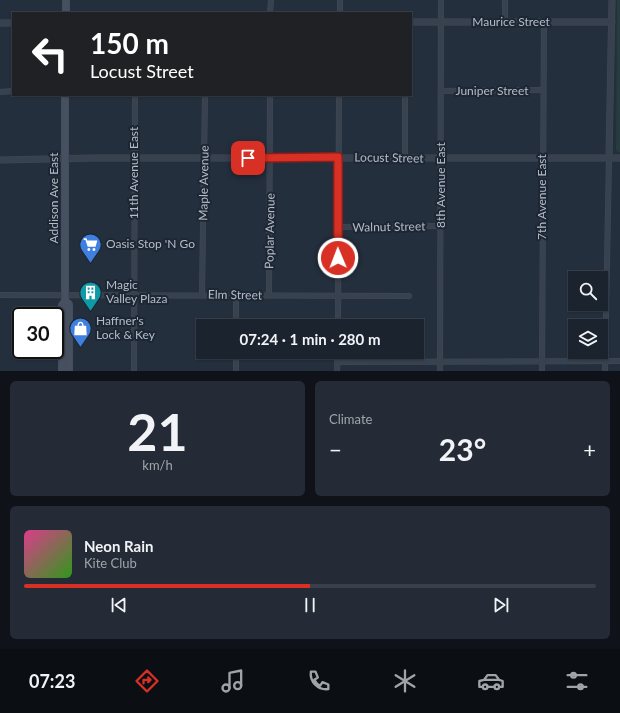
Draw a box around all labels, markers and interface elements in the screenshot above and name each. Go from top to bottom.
street label: Maurice Street [472,14,550,29]
text: 150 m [90,26,169,60]
icon: left [24,28,76,80]
text: Locust Street [90,60,194,82]
street label: Juniper Street [455,83,529,98]
street label: 11th Avenue East [126,126,141,219]
pin [231,141,265,175]
street label: 8th Avenue East [433,141,448,228]
street label: Maple Avenue [195,145,212,221]
icon: arrive [237,147,259,169]
street label: Locust Street [354,149,424,166]
street label: Addison Ave East [46,152,61,244]
street label: 7th Avenue East [534,153,549,240]
street label: Poplar Avenue [261,193,278,269]
street label: Walnut Street [352,218,426,235]
supermarket icon: Oasis Stop 'N Go [78,231,104,264]
place label: Oasis Stop 'N Go [106,236,195,251]
position arrow [317,237,359,279]
map controls [568,271,608,359]
button: search [568,271,608,311]
place label: Magic Valley Plaza [106,277,167,306]
building icon: Magic Valley Plaza [77,279,103,312]
street label: Elm Street [208,287,263,302]
speed limit sign: 30 [12,307,64,359]
place label: Haffner's Lock & Key [96,313,156,342]
shop icon: Haffner's Lock & Key [68,315,94,348]
button: layers [568,319,608,359]
text: 07:24 · 1 min · 280 m [240,330,380,348]
text: 21 [127,400,188,462]
text: Climate [329,411,372,427]
text: 23° [439,431,486,467]
text: − [329,436,342,463]
text: + [583,436,596,463]
text: km/h [142,457,173,473]
text: Neon Rain [84,537,153,555]
text: Kite Club [84,555,137,571]
icon: previous [108,594,130,616]
icon: pause [299,594,321,616]
icon: next [490,594,512,616]
icon: directions [133,667,161,695]
icon: music [219,667,247,695]
icon: phone [305,667,333,695]
icon: climate [391,667,419,695]
icon: car [477,667,505,695]
icon: filters [563,667,591,695]
text: 07:23 [29,670,75,692]

